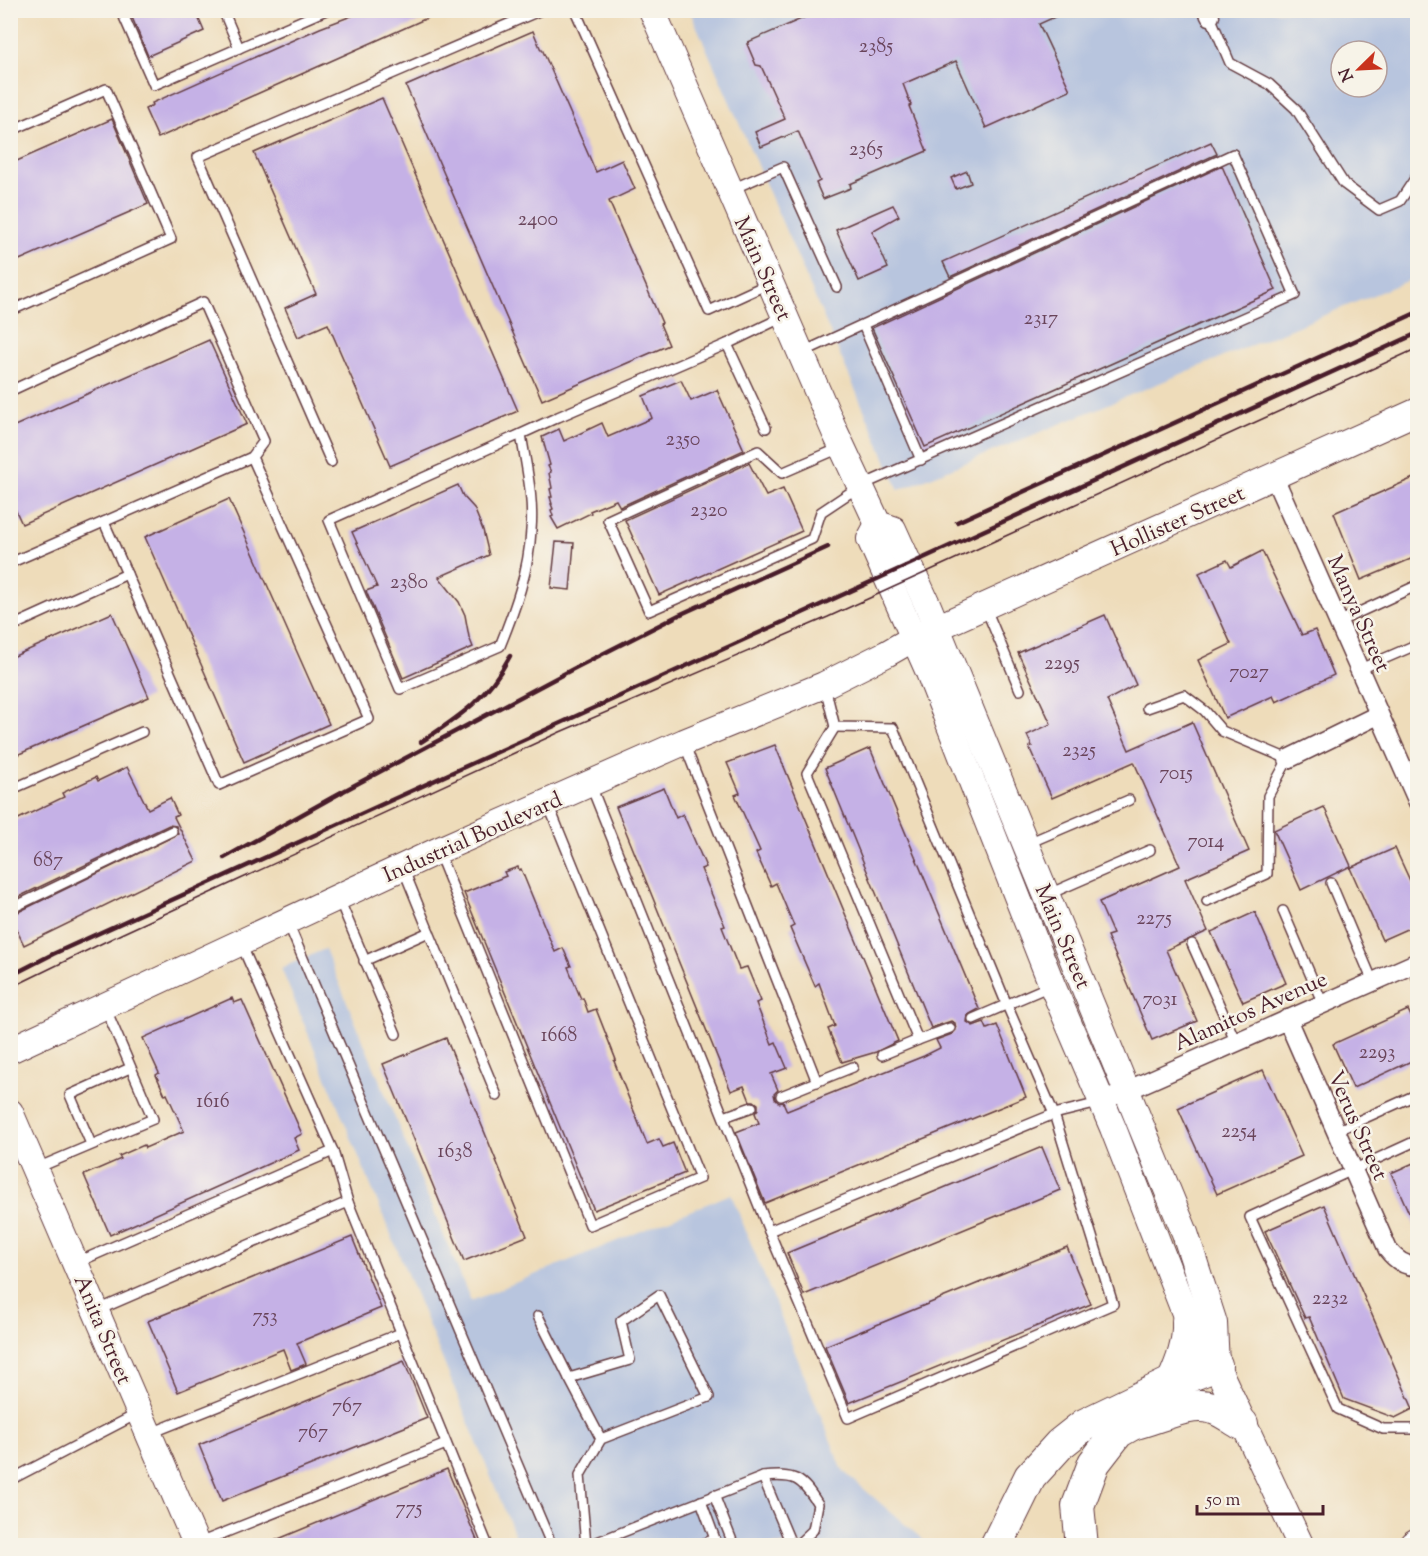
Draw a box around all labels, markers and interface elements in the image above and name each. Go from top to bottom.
house number: 2385 [859,33,893,62]
north arrow [1329,39,1389,99]
text: N [1334,63,1361,85]
house number: 2365 [849,136,883,165]
house number: 2400 [518,206,558,235]
street label: Main Street [724,212,799,327]
house number: 2317 [1024,305,1058,334]
house number: 2350 [666,426,700,455]
street label: Hollister Street [1106,479,1251,567]
house number: 2320 [690,497,728,526]
street label: Manya Street [1317,550,1398,678]
house number: 2380 [390,569,428,598]
house number: 2295 [1044,650,1080,679]
house number: 7027 [1229,659,1269,688]
house number: 2325 [1062,737,1096,766]
house number: 7015 [1159,760,1193,789]
street label: Industrial Boulevard [379,785,568,893]
house number: 7014 [1188,828,1224,857]
house number: 687 [33,847,63,876]
street label: Main Street [1025,880,1098,995]
house number: 2275 [1136,905,1172,934]
street label: Alamitos Avenue [1169,965,1333,1061]
house number: 7031 [1142,986,1178,1015]
house number: 1668 [541,1022,577,1051]
house number: 2293 [1359,1039,1395,1068]
street label: Verus Street [1318,1066,1395,1187]
house number: 1616 [196,1088,230,1117]
house number: 2254 [1221,1118,1257,1147]
house number: 1638 [438,1138,472,1167]
street label: Anita Street [64,1270,139,1390]
house number: 2232 [1312,1285,1348,1314]
house number: 753 [253,1303,277,1332]
house number: 767 [332,1393,362,1422]
house number: 767 [298,1419,328,1448]
scale bar [1197,1478,1323,1516]
text: 50 m [1205,1488,1241,1514]
house number: 775 [396,1495,423,1524]

